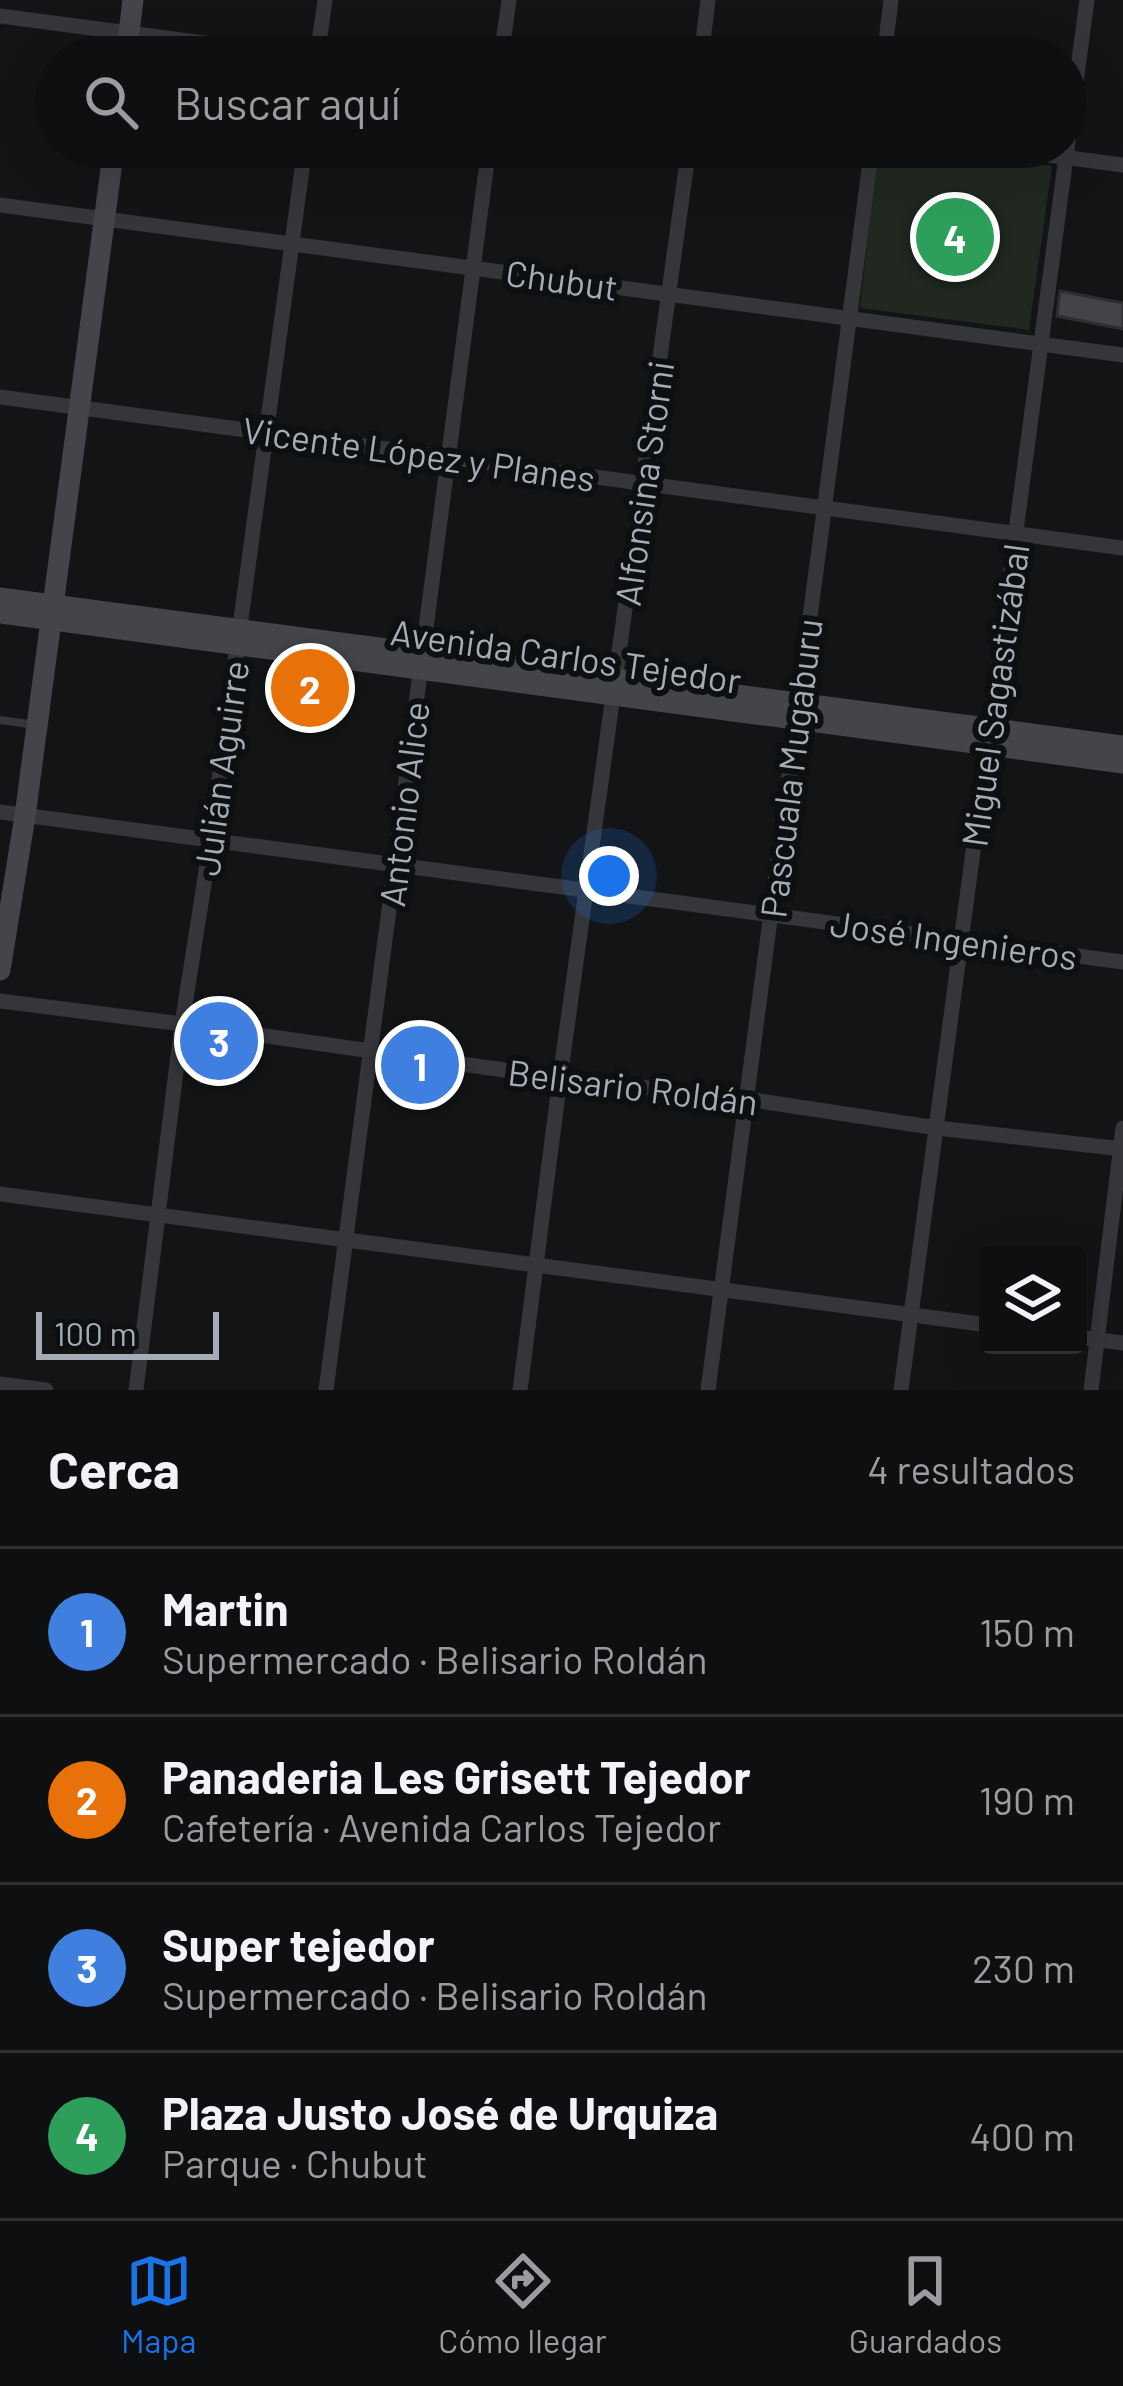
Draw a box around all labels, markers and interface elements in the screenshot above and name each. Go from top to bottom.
search box [36,36,1087,168]
icon: search [78,69,144,135]
text: Buscar aquí [174,75,401,129]
pin: 4 [916,192,994,282]
street label: Chubut [503,250,621,308]
street label: Alfonsina Storni [605,358,681,608]
street label: Vicente López y Planes [240,407,598,499]
street label: Miguel Sagastizábal [951,541,1037,849]
street label: Avenida Carlos Tejedor [388,609,744,701]
street label: Pascuala Mugaburu [750,616,830,920]
pin: 2 [271,643,349,733]
street label: Julián Aguirre [184,658,256,878]
street label: Antonio Alice [369,699,437,909]
your location [579,846,639,906]
street label: José Ingenieros [828,900,1080,978]
pin: 3 [180,996,258,1086]
pin: 1 [381,1020,459,1110]
street label: Belisario Roldán [506,1049,760,1123]
map controls [979,1246,1087,1354]
button: layers [979,1246,1087,1354]
scale bar [36,1306,219,1359]
text: 100 m [54,1313,137,1353]
text: Cerca [48,1438,180,1499]
text: 4 resultados [867,1445,1075,1492]
text: Martin [162,1581,289,1635]
text: 1 [80,1608,94,1655]
text: 150 m [979,1608,1075,1655]
text: Supermercado · Belisario Roldán [162,1635,707,1682]
text: Panaderia Les Grisett Tejedor [162,1749,751,1803]
text: 2 [76,1776,98,1823]
text: 190 m [979,1776,1075,1823]
text: Cafetería · Avenida Carlos Tejedor [162,1803,721,1850]
text: Super tejedor [162,1917,435,1971]
text: 3 [76,1944,98,1991]
text: 230 m [972,1944,1075,1991]
text: Supermercado · Belisario Roldán [162,1971,707,2018]
text: Plaza Justo José de Urquiza [162,2085,718,2139]
text: 4 [75,2112,99,2159]
text: 400 m [969,2112,1075,2159]
text: Parque · Chubut [162,2139,428,2186]
tab: Mapa [121,2248,196,2360]
tab: Cómo llegar [438,2248,607,2360]
tab: Guardados [849,2248,1002,2360]

